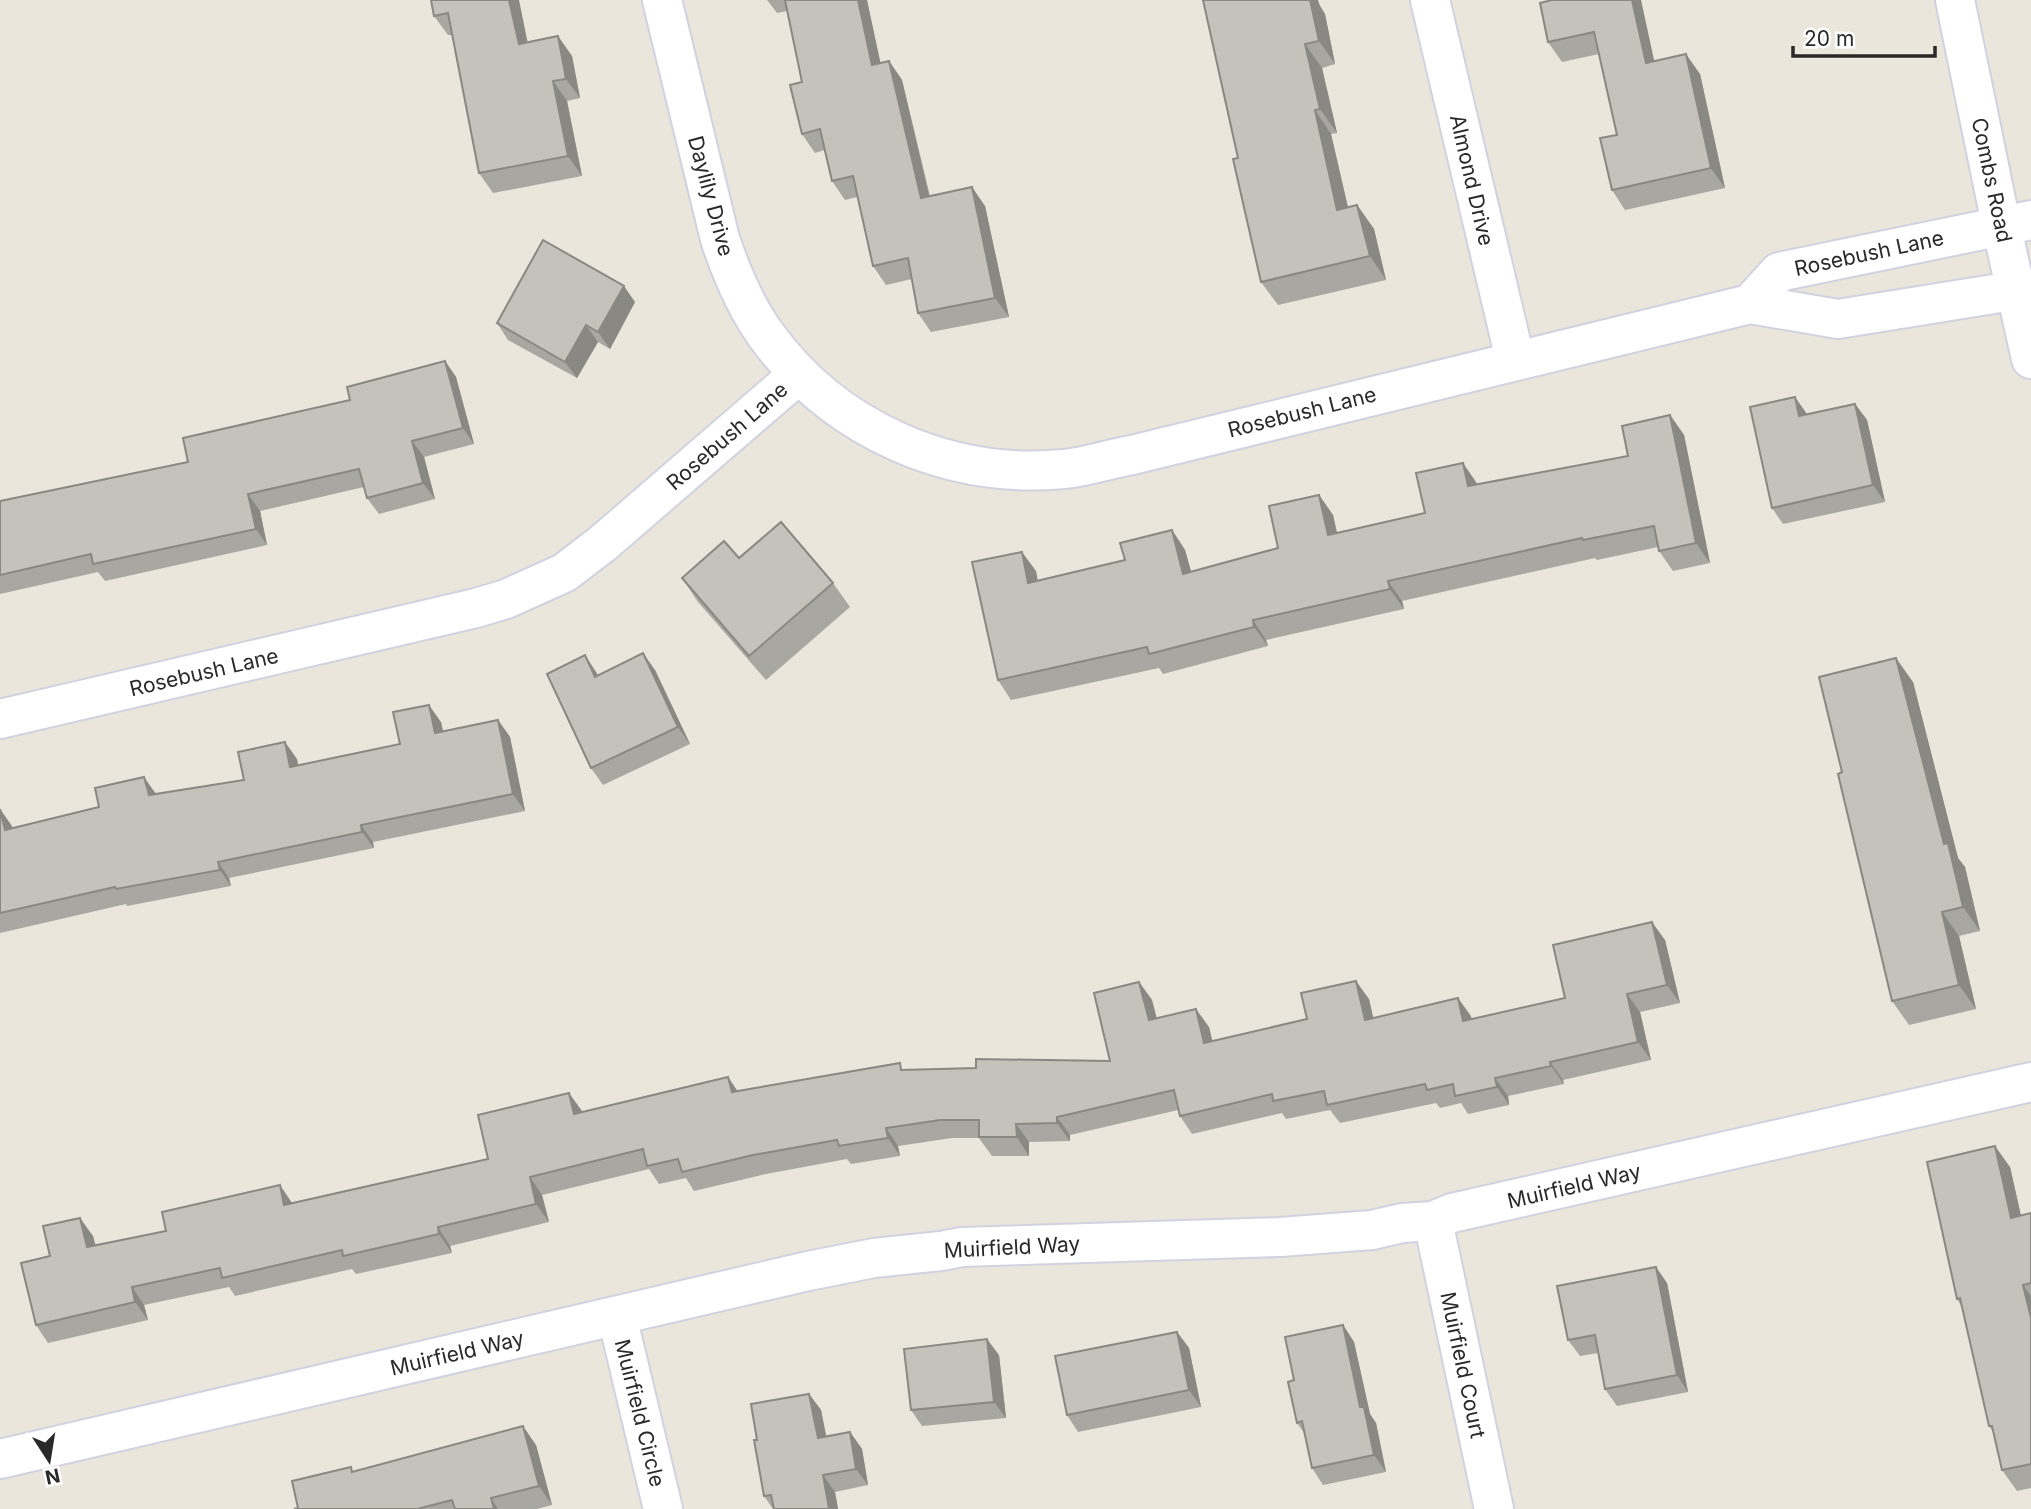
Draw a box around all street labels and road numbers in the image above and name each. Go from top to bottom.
street label: Almond Drive [1445,112,1499,248]
street label: Combs Road [1967,115,2017,245]
street label: Daylily Drive [683,133,739,259]
street label: Rosebush Lane [1792,225,1946,281]
street label: Rosebush Lane [661,377,793,495]
street label: Rosebush Lane [1225,381,1379,443]
street label: Rosebush Lane [127,643,281,701]
street label: Muirfield Way [1505,1158,1644,1214]
street label: Muirfield Way [943,1231,1081,1263]
street label: Muirfield Court [1435,1289,1491,1441]
street label: Muirfield Way [388,1325,527,1381]
street label: Muirfield Circle [610,1337,670,1489]

